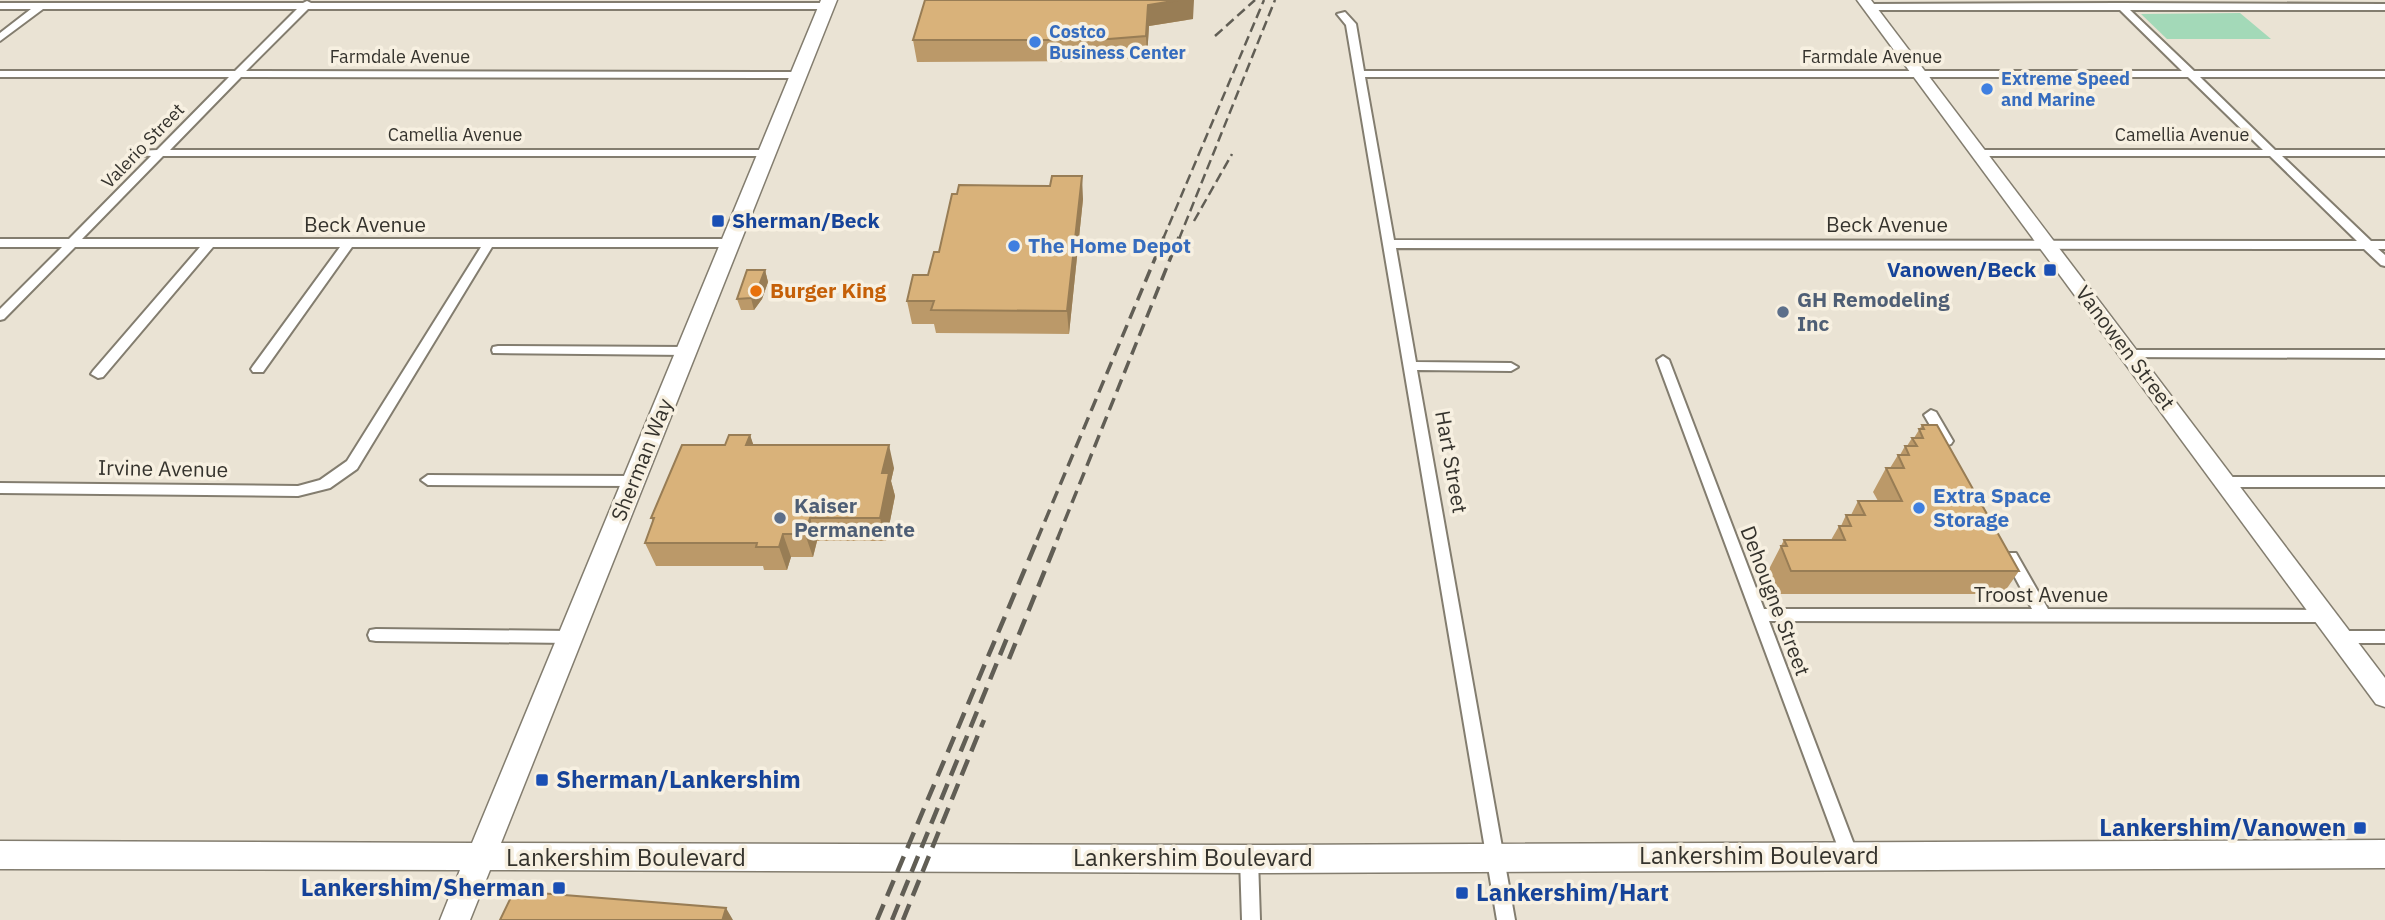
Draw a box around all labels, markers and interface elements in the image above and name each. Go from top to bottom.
place label: Costco Business Center [1049,20,1186,64]
marker: Costco Business Center [1027,34,1043,50]
street label: Farmdale Avenue [330,45,470,68]
street label: Farmdale Avenue [1802,45,1942,68]
place label: Extreme Speed and Marine [2001,67,2130,111]
marker: Extreme Speed and Marine [1979,81,1995,97]
street label: Valerio Street [96,98,189,193]
street label: Camellia Avenue [388,123,522,146]
street label: Camellia Avenue [2115,123,2249,146]
place label: Sherman/Beck [732,206,880,234]
street label: Beck Avenue [304,210,426,238]
street label: Beck Avenue [1826,210,1948,238]
marker: Sherman/Beck [710,213,726,229]
place label: The Home Depot [1028,231,1191,259]
marker: The Home Depot [1006,238,1022,254]
place label: Vanowen/Beck [1887,255,2037,283]
marker: Vanowen/Beck [2042,262,2058,278]
place label: Burger King [770,276,887,304]
street label: Vanowen Street [2070,279,2182,415]
marker: Burger King [748,283,764,299]
place label: GH Remodeling Inc [1797,285,1950,337]
marker: GH Remodeling Inc [1775,304,1791,320]
street label: Sherman Way [604,394,679,525]
street label: Hart Street [1429,408,1475,515]
street label: Irvine Avenue [98,453,228,483]
place label: Extra Space Storage [1933,481,2051,533]
place label: Kaiser Permanente [794,491,915,543]
marker: Extra Space Storage [1911,500,1927,516]
marker: Kaiser Permanente [772,510,788,526]
street label: Dehougne Street [1734,522,1817,680]
street label: Troost Avenue [1974,580,2108,608]
place label: Sherman/Lankershim [556,763,801,795]
marker: Sherman/Lankershim [534,772,550,788]
place label: Lankershim/Vanowen [2099,811,2346,843]
marker: Lankershim/Vanowen [2352,820,2368,836]
street label: Lankershim Boulevard [1639,839,1879,871]
street label: Lankershim Boulevard [506,841,746,873]
street label: Lankershim Boulevard [1073,841,1313,873]
place label: Lankershim/Sherman [301,871,545,903]
place label: Lankershim/Hart [1476,876,1669,908]
marker: Lankershim/Sherman [551,880,567,896]
marker: Lankershim/Hart [1454,885,1470,901]

